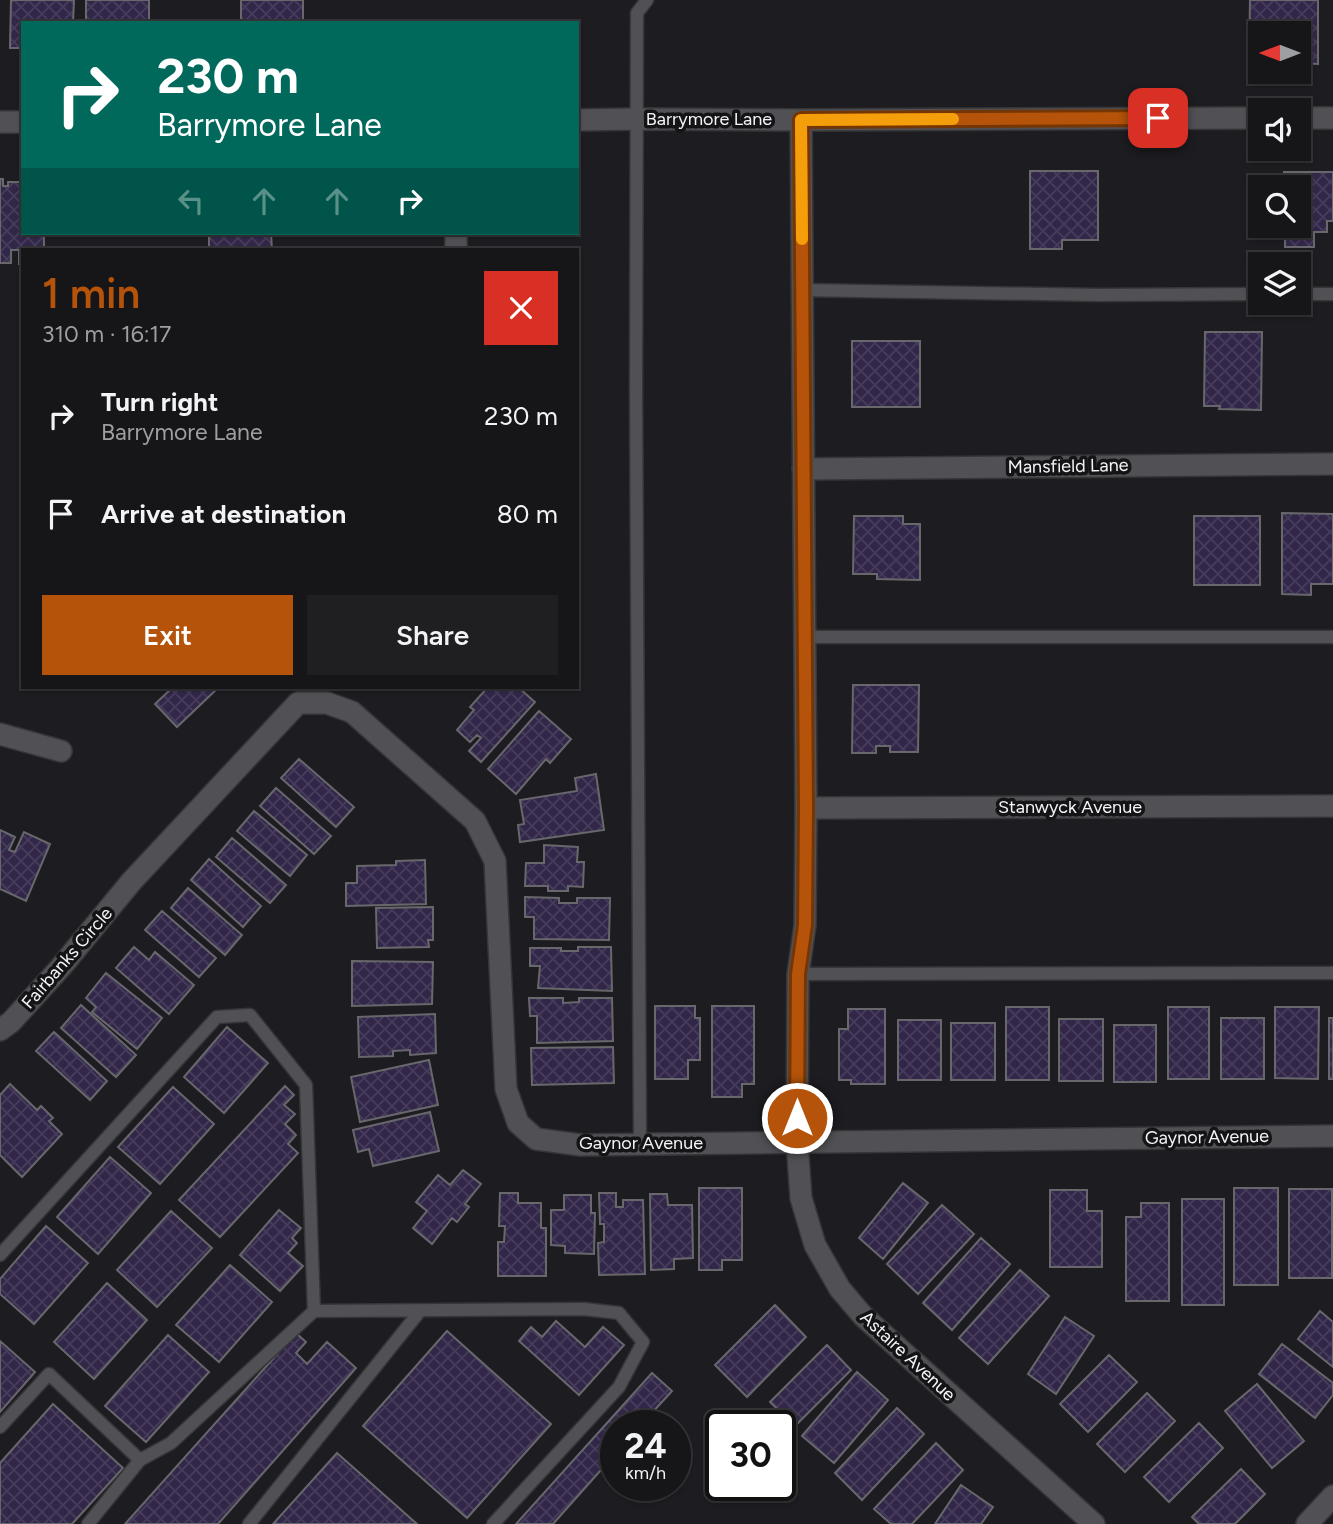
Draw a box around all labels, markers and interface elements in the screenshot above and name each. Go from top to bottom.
north arrow [1248,21,1311,84]
map controls [1248,21,1311,315]
text: 230 m [157,46,299,105]
icon: right [42,49,133,140]
pin [1128,88,1188,148]
button: sound [1248,98,1311,161]
icon: arrive [1139,99,1177,137]
text: Barrymore Lane [157,106,382,144]
street label: Barrymore Lane [646,108,772,130]
button: search [1248,175,1311,238]
icon: left [172,182,210,220]
icon: ahead [245,182,283,220]
icon: ahead [318,182,356,220]
icon: right [391,182,429,220]
button: layers [1248,252,1311,315]
text: 1 min [42,268,140,319]
button: close [484,271,558,345]
text: 310 m · 16:17 [42,320,171,348]
text: Turn right [101,386,218,418]
icon: right [42,397,80,435]
text: 230 m [484,400,558,432]
text: Barrymore Lane [101,418,262,446]
street label: Mansfield Lane [1007,454,1129,478]
icon: arrive [42,495,80,533]
text: Arrive at destination [101,498,346,530]
text: 80 m [497,498,558,530]
button: Exit [42,595,293,675]
button: Share [307,595,558,675]
street label: Stanwyck Avenue [998,796,1142,818]
street label: Fairbanks Circle [17,903,117,1013]
position arrow [760,1081,834,1155]
street label: Gaynor Avenue [1145,1125,1269,1149]
street label: Gaynor Avenue [579,1132,703,1154]
street label: Astaire Avenue [856,1306,960,1406]
speed limit sign: 30 [705,1410,796,1501]
text: 24 [624,1425,667,1467]
text: km/h [625,1462,666,1484]

